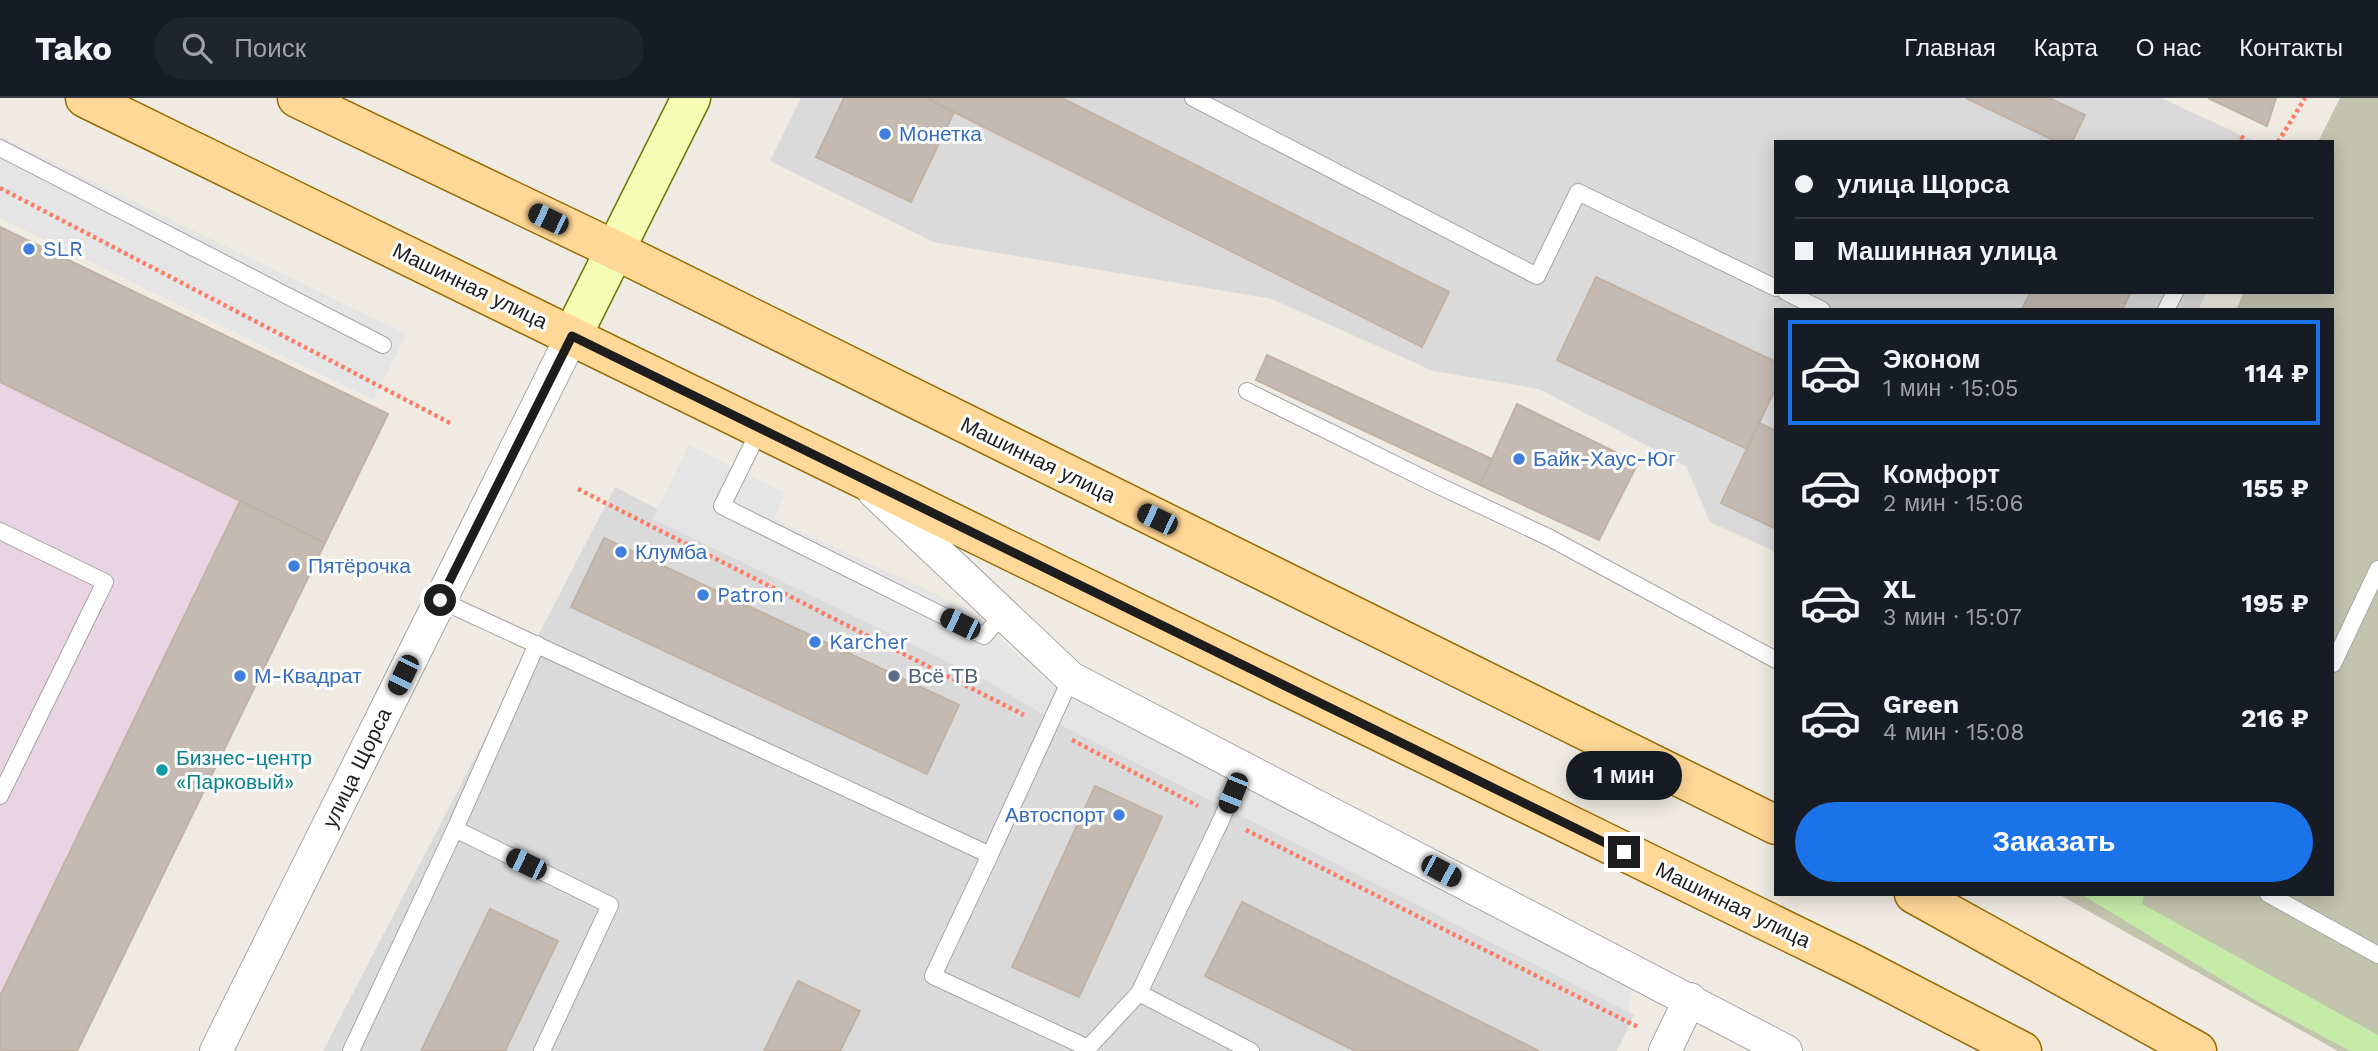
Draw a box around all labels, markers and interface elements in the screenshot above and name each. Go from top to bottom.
search box [154,17,644,80]
text: Tako [35,29,112,68]
icon: search [178,29,216,67]
text: Поиск [234,33,306,63]
text: Главная [1904,34,1996,62]
text: Карта [2034,34,2098,62]
text: О нас [2136,34,2201,62]
text: Контакты [2239,34,2343,62]
place label: Монетка [899,121,982,146]
marker: Монетка [877,126,893,142]
text: улица Щорса [1837,169,2009,199]
car [525,200,572,238]
place label: SLR [43,236,83,261]
text: Машинная улица [1837,236,2057,266]
street label: Машинная улица [389,237,552,334]
marker: SLR [21,241,37,257]
icon: car [1799,341,1862,404]
text: Эконом [1883,344,1981,374]
text: 114 ₽ [2244,358,2309,388]
text: 1 мин · 15:05 [1883,375,2018,402]
street label: Машинная улица [957,411,1120,508]
place label: Байк-Хаус-Юг [1533,446,1676,471]
marker: Байк-Хаус-Юг [1511,451,1527,467]
icon: car [1799,456,1862,519]
text: Комфорт [1883,459,2000,489]
text: 155 ₽ [2242,473,2309,503]
text: 2 мин · 15:06 [1883,490,2024,517]
car [1134,500,1181,538]
place label: Клумба [635,539,707,564]
marker: Клумба [613,544,629,560]
place label: Пятёрочка [308,553,411,578]
marker: Пятёрочка [286,558,302,574]
icon: car [1799,571,1862,634]
text: XL [1883,574,1916,604]
place label: Patron [717,582,784,607]
route start [424,584,456,616]
marker: Patron [695,587,711,603]
text: 195 ₽ [2241,588,2309,618]
text: 3 мин · 15:07 [1883,604,2022,631]
car [937,605,984,643]
place label: Karcher [829,629,908,654]
marker: Karcher [807,634,823,650]
car [385,652,422,698]
place label: М-Квадрат [254,663,362,688]
place label: Всё ТВ [908,663,978,688]
marker: М-Квадрат [232,668,248,684]
marker: Всё ТВ [886,668,902,684]
icon: car [1799,686,1862,749]
text: Green [1883,689,1959,719]
text: 216 ₽ [2241,703,2309,733]
street label: улица Щорса [317,704,396,832]
text: 4 мин · 15:08 [1883,719,2024,746]
place label: Бизнес-центр «Парковый» [176,745,312,794]
callout: 1 мин [1566,750,1682,800]
marker: Бизнес-центр «Парковый» [154,762,170,778]
text: 1 мин [1593,762,1655,789]
car [1216,770,1251,816]
place label: Автоспорт [1005,802,1105,827]
button: Заказать [1795,802,2313,882]
marker: Автоспорт [1111,807,1127,823]
route end [1608,836,1640,868]
car [503,845,550,883]
car [1418,852,1465,890]
street label: Машинная улица [1652,856,1815,953]

